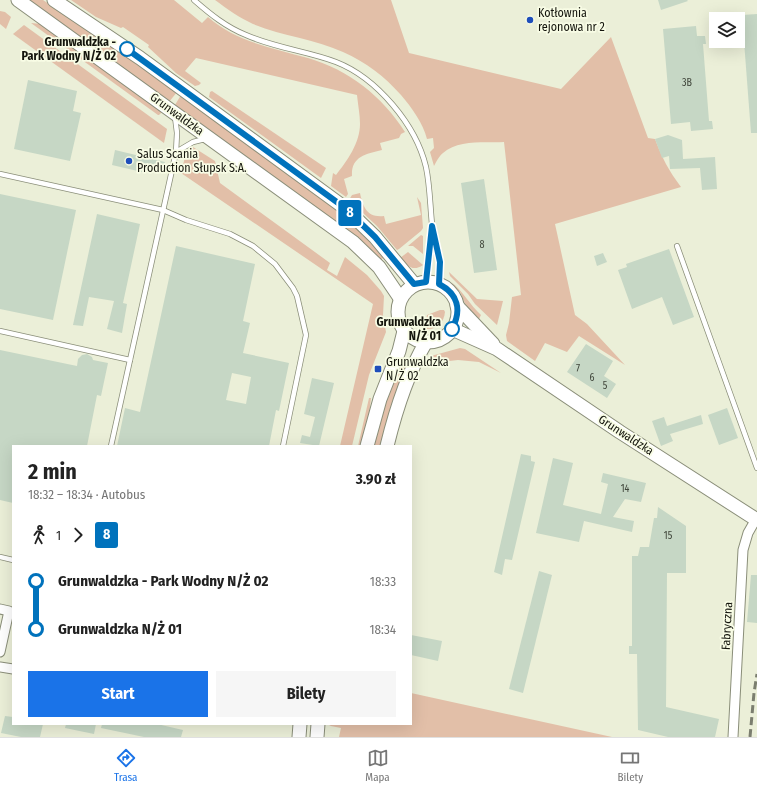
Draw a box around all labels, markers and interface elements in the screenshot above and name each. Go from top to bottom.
place label: Kotłownia rejonowa nr 2 [538,6,605,34]
map controls [709,12,745,48]
button: layers [709,12,745,48]
marker: Kotłownia rejonowa nr 2 [525,15,535,25]
place label: Grunwaldzka - Park Wodny N/Ż 02 [22,35,116,63]
marker: Grunwaldzka - Park Wodny N/Ż 02 [119,41,135,57]
house number: 3B [682,77,693,89]
street label: Grunwaldzka [148,90,207,138]
place label: Salus Scania Production Słupsk S.A. [137,147,247,175]
marker: Salus Scania Production Słupsk S.A. [124,156,134,166]
line badge: 8 [337,200,363,226]
text: 8 [346,204,354,221]
house number: 8 [480,239,485,251]
place label: Grunwaldzka N/Ż 01 [376,315,441,343]
marker: Grunwaldzka N/Ż 01 [444,321,460,337]
place label: Grunwaldzka N/Ż 02 [386,355,449,383]
house number: 7 [576,363,580,375]
marker: Grunwaldzka N/Ż 02 [373,364,383,374]
house number: 6 [590,372,595,384]
house number: 5 [603,380,608,392]
street label: Grunwaldzka [596,412,656,458]
text: 2 min [28,458,77,485]
text: 3.90 zł [356,470,396,488]
house number: 14 [621,483,630,495]
text: 18:32 – 18:34 · Autobus [28,487,145,502]
icon: walk [28,524,50,546]
icon: forward [67,524,89,546]
text: 8 [103,526,110,543]
text: 1 [56,528,61,543]
house number: 15 [664,530,673,542]
text: Grunwaldzka - Park Wodny N/Ż 02 [58,572,269,590]
text: 18:33 [370,574,396,589]
street label: Fabryczna [719,601,735,651]
text: Grunwaldzka N/Ż 01 [58,620,182,638]
text: 18:34 [369,622,396,637]
button: Start [28,671,208,717]
button: Bilety [216,671,396,717]
tab: Trasa [114,747,138,784]
tab: Mapa [365,747,390,784]
tab: Bilety [618,747,643,784]

